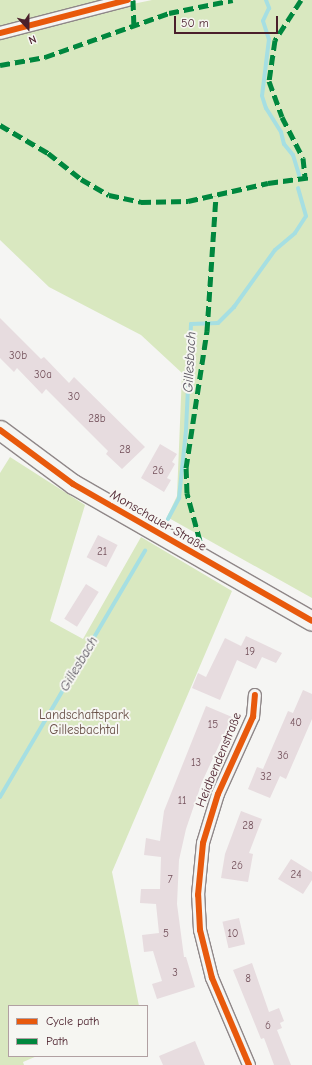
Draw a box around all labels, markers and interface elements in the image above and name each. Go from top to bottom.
north arrow [8,8,48,48]
scale bar [176,8,280,34]
text: 50 m [181,16,209,30]
text: N [27,32,38,47]
water label: Gillesbach [180,331,200,393]
house number: 30b [9,349,27,363]
house number: 30a [34,368,52,382]
house number: 30 [68,390,80,404]
house number: 28b [88,412,106,426]
house number: 28 [119,443,131,457]
house number: 26 [152,464,164,478]
street label: Monschauer Straße [107,487,209,555]
house number: 21 [97,545,107,559]
water label: Gillesbach [56,633,102,695]
house number: 19 [245,645,255,659]
park label: Landschaftspark Gillesbachtal [39,708,129,739]
street label: Heidbendenstraße [193,710,245,810]
house number: 40 [290,716,302,730]
house number: 15 [208,718,218,732]
house number: 36 [277,749,289,763]
house number: 13 [191,756,201,770]
house number: 32 [260,770,272,784]
house number: 11 [178,794,186,808]
house number: 28 [242,819,254,833]
house number: 26 [231,859,243,873]
house number: 24 [290,868,302,882]
house number: 7 [167,873,173,887]
house number: 5 [163,927,169,941]
house number: 10 [227,927,239,941]
house number: 3 [172,966,178,980]
house number: 8 [245,972,251,986]
legend [8,1005,148,1057]
text: Cycle path [46,1014,99,1028]
house number: 6 [265,1019,271,1033]
text: Path [46,1034,68,1048]

